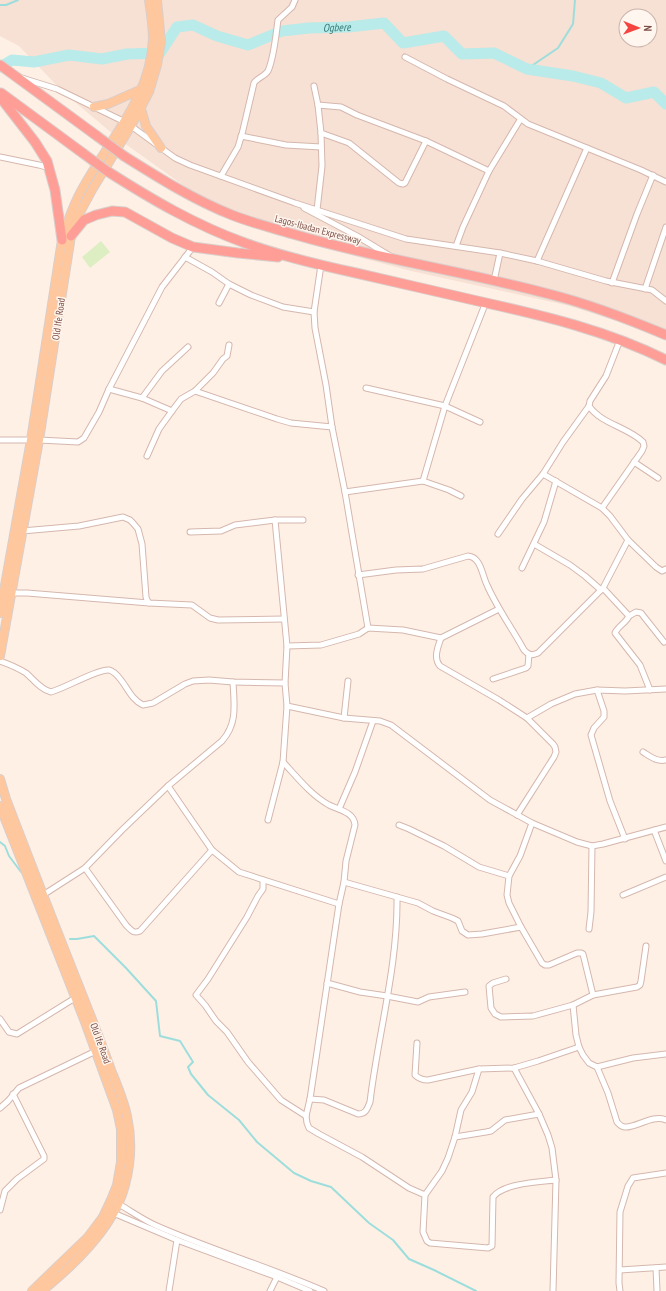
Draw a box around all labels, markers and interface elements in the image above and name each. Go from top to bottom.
north arrow [618,8,658,48]
water label: Ogbere [323,20,353,35]
text: N [641,25,655,31]
street label: Lagos-Ibadan Expressway [273,212,363,247]
street label: Old Ife Road [49,297,68,341]
street label: Old Ife Road [87,1021,114,1065]

